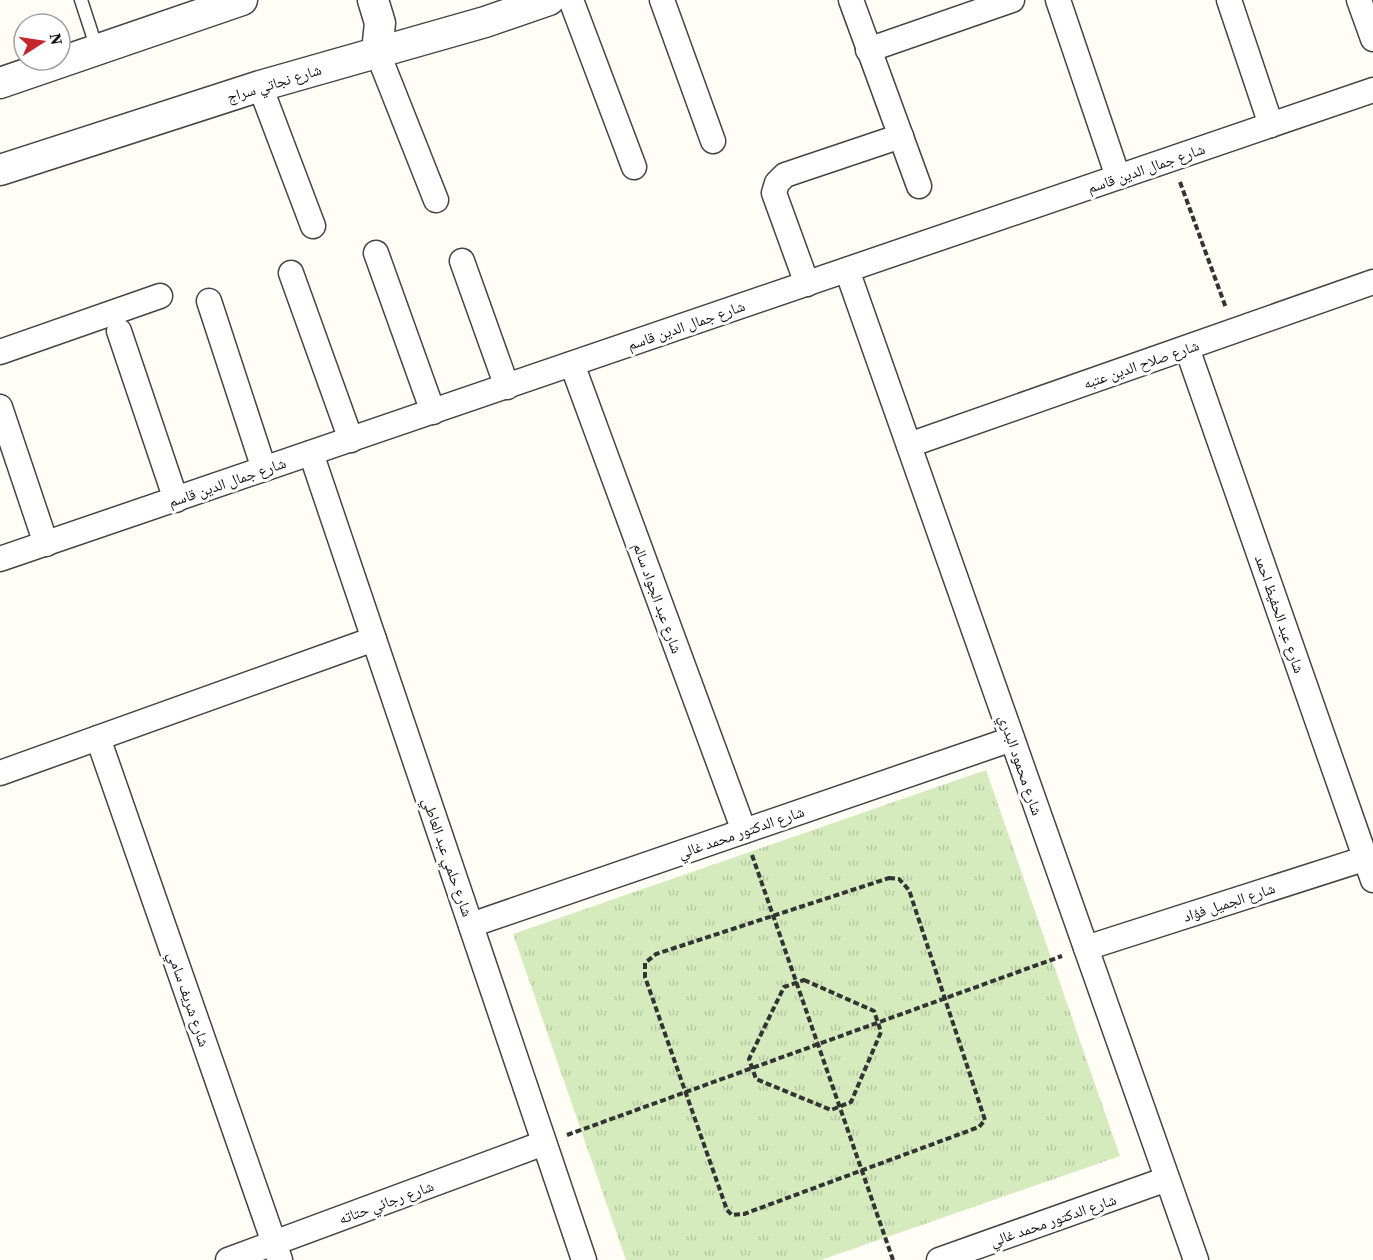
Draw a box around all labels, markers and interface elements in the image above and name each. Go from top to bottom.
north arrow [12,12,72,72]
text: N [45,31,69,47]
street label: شارع نجاتي سراج [224,59,325,109]
street label: شارع جمال الدين قاسم [1084,138,1208,198]
street label: شارع جمال الدين قاسم [624,295,748,355]
street label: شارع صلاح الدين عتبه [1080,334,1202,394]
street label: شارع جمال الدين قاسم [165,452,289,512]
street label: شارع عبد الجواد سالم [628,540,688,656]
street label: شارع عبد الحفيظ احمد [1250,552,1310,676]
street label: شارع محمود البدري [992,712,1048,819]
street label: شارع حلمي عبد العاطي [416,795,478,920]
street label: شارع الدكتور محمد غالي [675,800,808,865]
street label: شارع الجميل فؤاد [1180,877,1278,927]
street label: شارع شريف سامي [161,948,215,1050]
street label: شارع رجائي حتاته [336,1175,437,1231]
street label: شارع الدكتور محمد غالي [987,1188,1120,1253]

